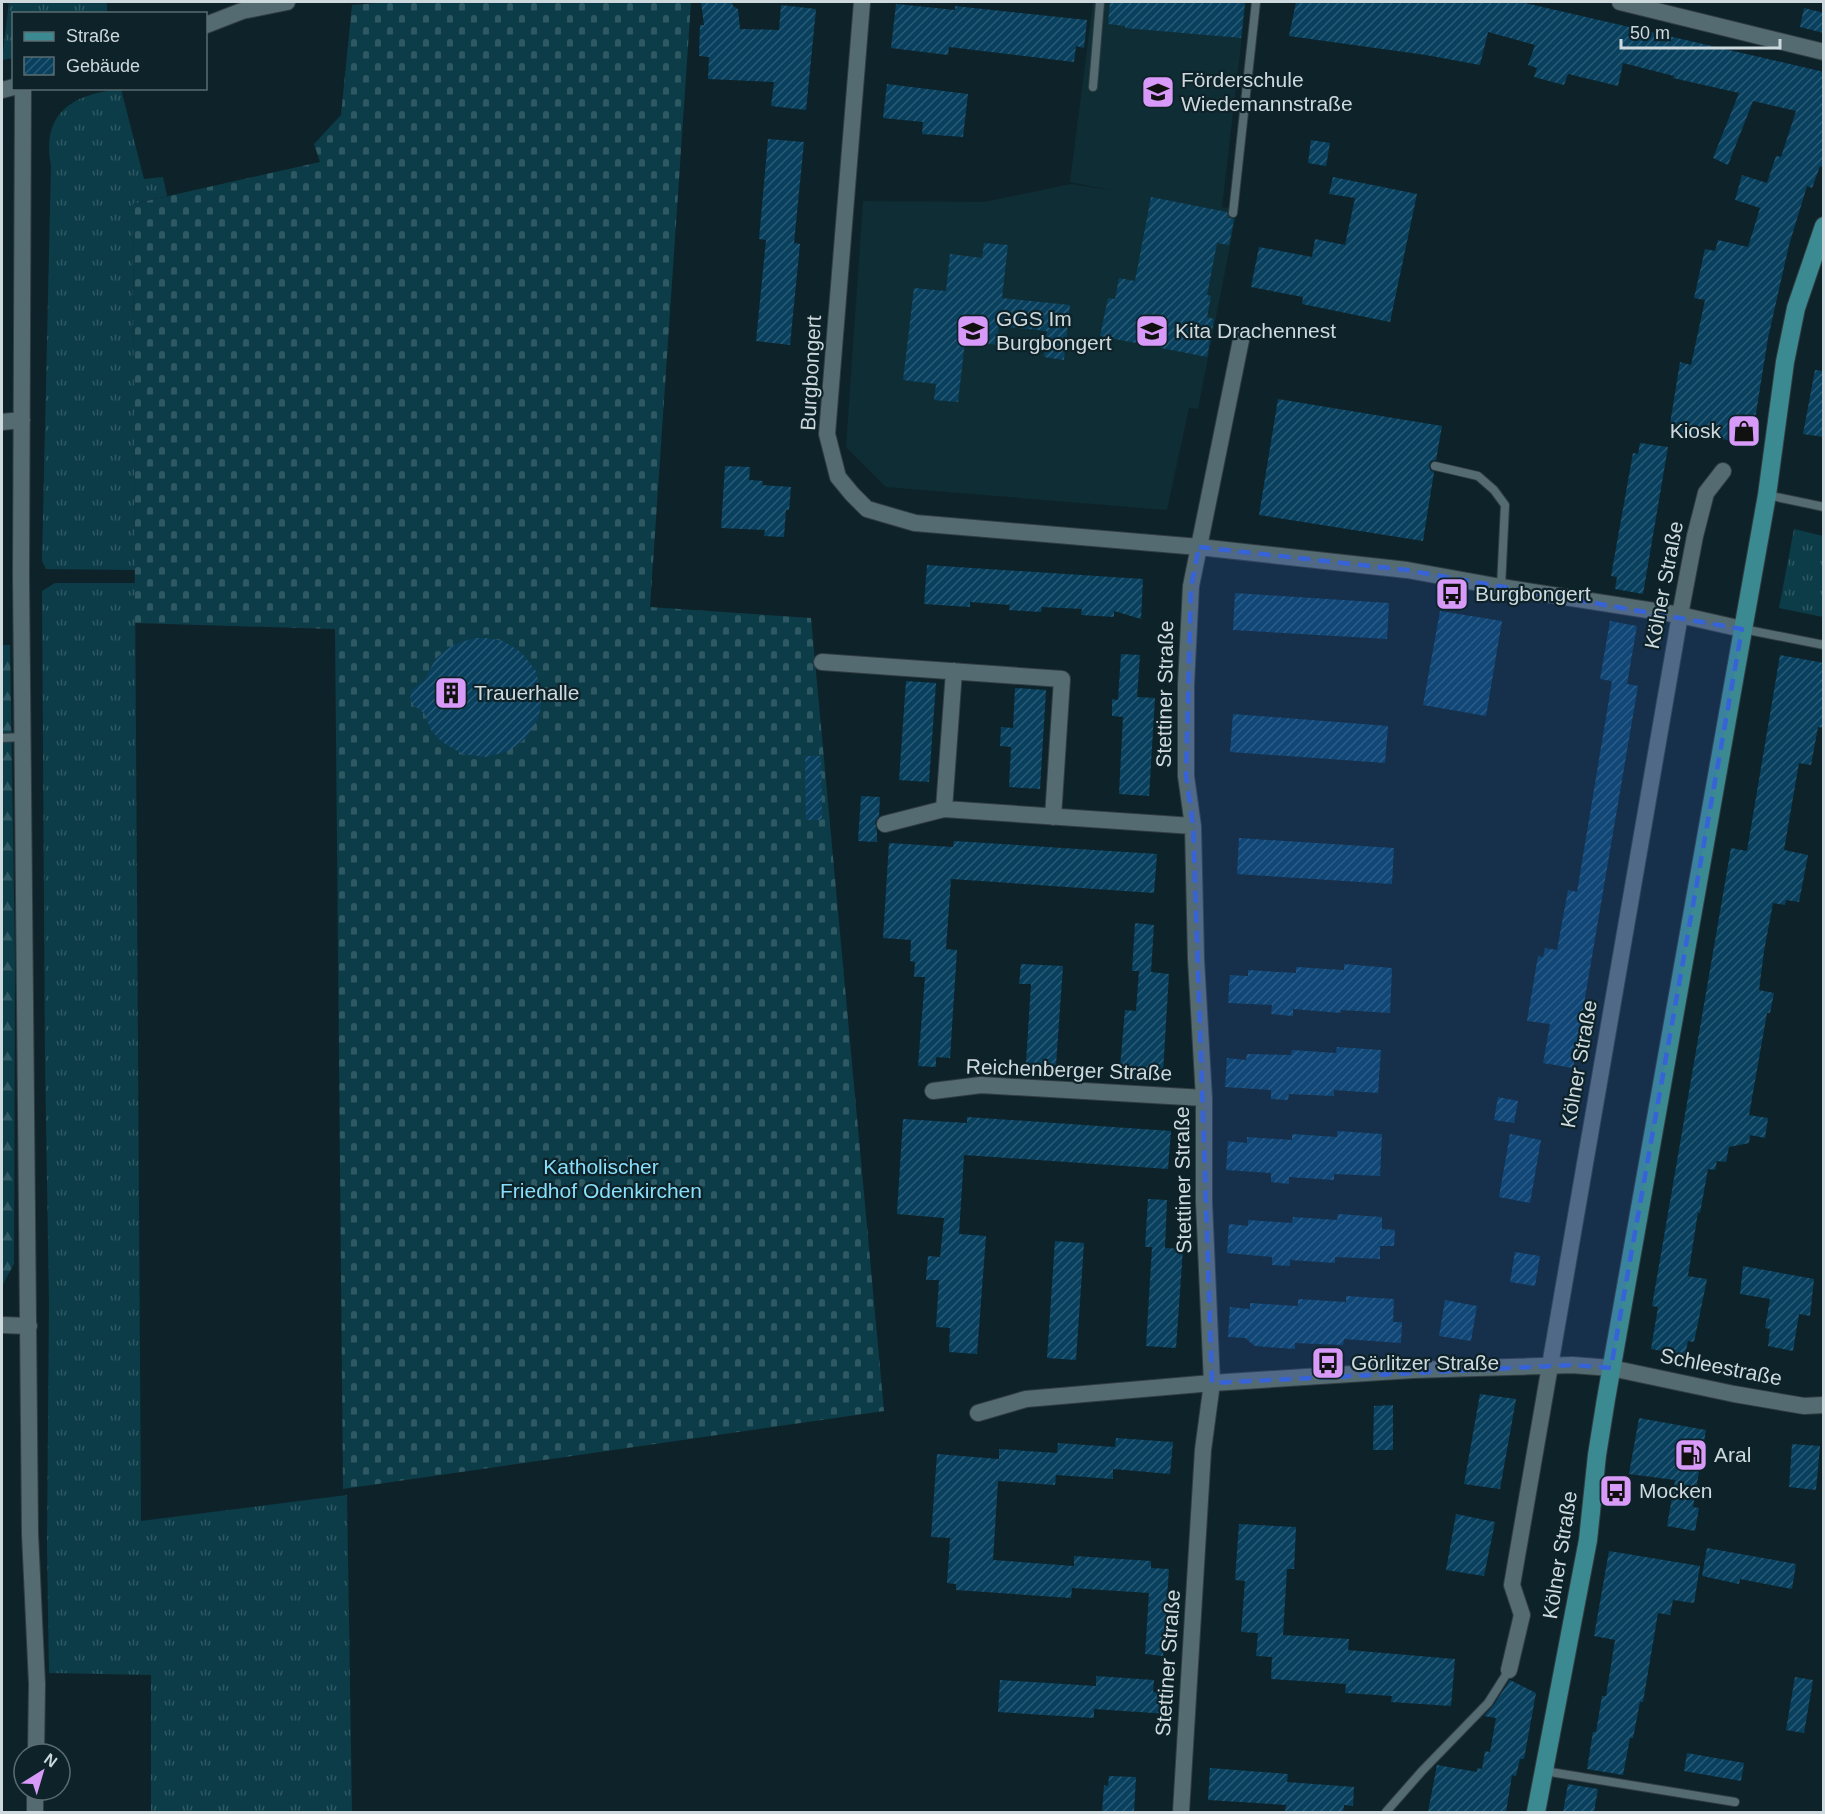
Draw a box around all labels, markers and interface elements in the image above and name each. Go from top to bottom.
legend [12,12,207,90]
scale bar [1621,12,1780,50]
text: 50 m [1630,23,1670,43]
text: Straße [66,26,120,46]
text: Gebäude [66,56,140,76]
place label: Förderschule Wiedemannstraße [1181,68,1353,115]
school or university icon: Förderschule Wiedemannstraße [1140,74,1176,110]
place label: GGS Im Burgbongert [996,307,1112,354]
school or university icon: GGS Im Burgbongert [955,313,991,349]
school or university icon: Kita Drachennest [1134,313,1170,349]
street label: Burgbongert [796,315,825,431]
place label: Kita Drachennest [1175,319,1336,342]
shop icon: Kiosk [1726,413,1762,449]
place label: Kiosk [1670,419,1721,442]
street label: Kölner Straße [1640,519,1687,651]
bus stop icon: Burgbongert [1434,576,1470,612]
place label: Burgbongert [1475,582,1591,605]
street label: Stettiner Straße [1152,620,1177,768]
building icon: Trauerhalle [433,675,469,711]
place label: Trauerhalle [474,681,579,704]
street label: Kölner Straße [1556,998,1601,1130]
street label: Reichenberger Straße [965,1054,1173,1085]
street label: Stettiner Straße [1170,1106,1195,1254]
park label: Katholischer Friedhof Odenkirchen [500,1155,702,1202]
street label: Schleestraße [1658,1343,1784,1390]
bus stop icon: Görlitzer Straße [1310,1345,1346,1381]
place label: Görlitzer Straße [1351,1351,1499,1374]
fuel station icon: Aral [1673,1437,1709,1473]
place label: Aral [1714,1443,1751,1466]
bus stop icon: Mocken [1598,1473,1634,1509]
place label: Mocken [1639,1479,1713,1502]
street label: Kölner Straße [1538,1489,1581,1621]
street label: Stettiner Straße [1151,1589,1184,1737]
north arrow [12,1742,72,1802]
text: N [41,1750,60,1771]

